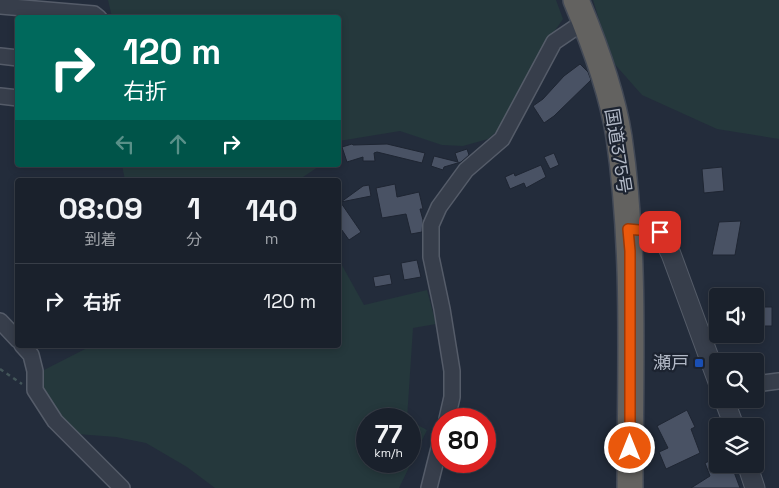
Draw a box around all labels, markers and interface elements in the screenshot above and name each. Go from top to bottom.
text: 120 m [123,30,221,74]
icon: right [40,35,105,100]
text: 右折 [123,77,167,105]
street label: 国道375号 [600,107,637,195]
icon: left [111,130,139,158]
icon: ahead [164,130,192,158]
icon: right [217,130,245,158]
text: 08:09 [58,189,143,228]
text: 1 [187,189,201,228]
text: 140 [246,191,298,230]
pin [639,211,681,253]
icon: arrive [646,218,674,246]
text: m [265,228,278,249]
text: 到着 [85,229,117,250]
text: 分 [186,229,202,250]
icon: right [40,287,68,315]
map controls [709,288,764,473]
button: sound [709,288,764,343]
text: 120 m [263,289,316,314]
text: 右折 [83,290,121,315]
place label: 瀬戸 [653,351,689,374]
button: search [709,353,764,408]
marker: 瀬戸 [693,357,705,369]
speed limit sign: 80 [431,408,496,473]
text: 77 [375,418,402,450]
button: layers [709,418,764,473]
position arrow [603,421,655,473]
text: km/h [374,445,403,461]

